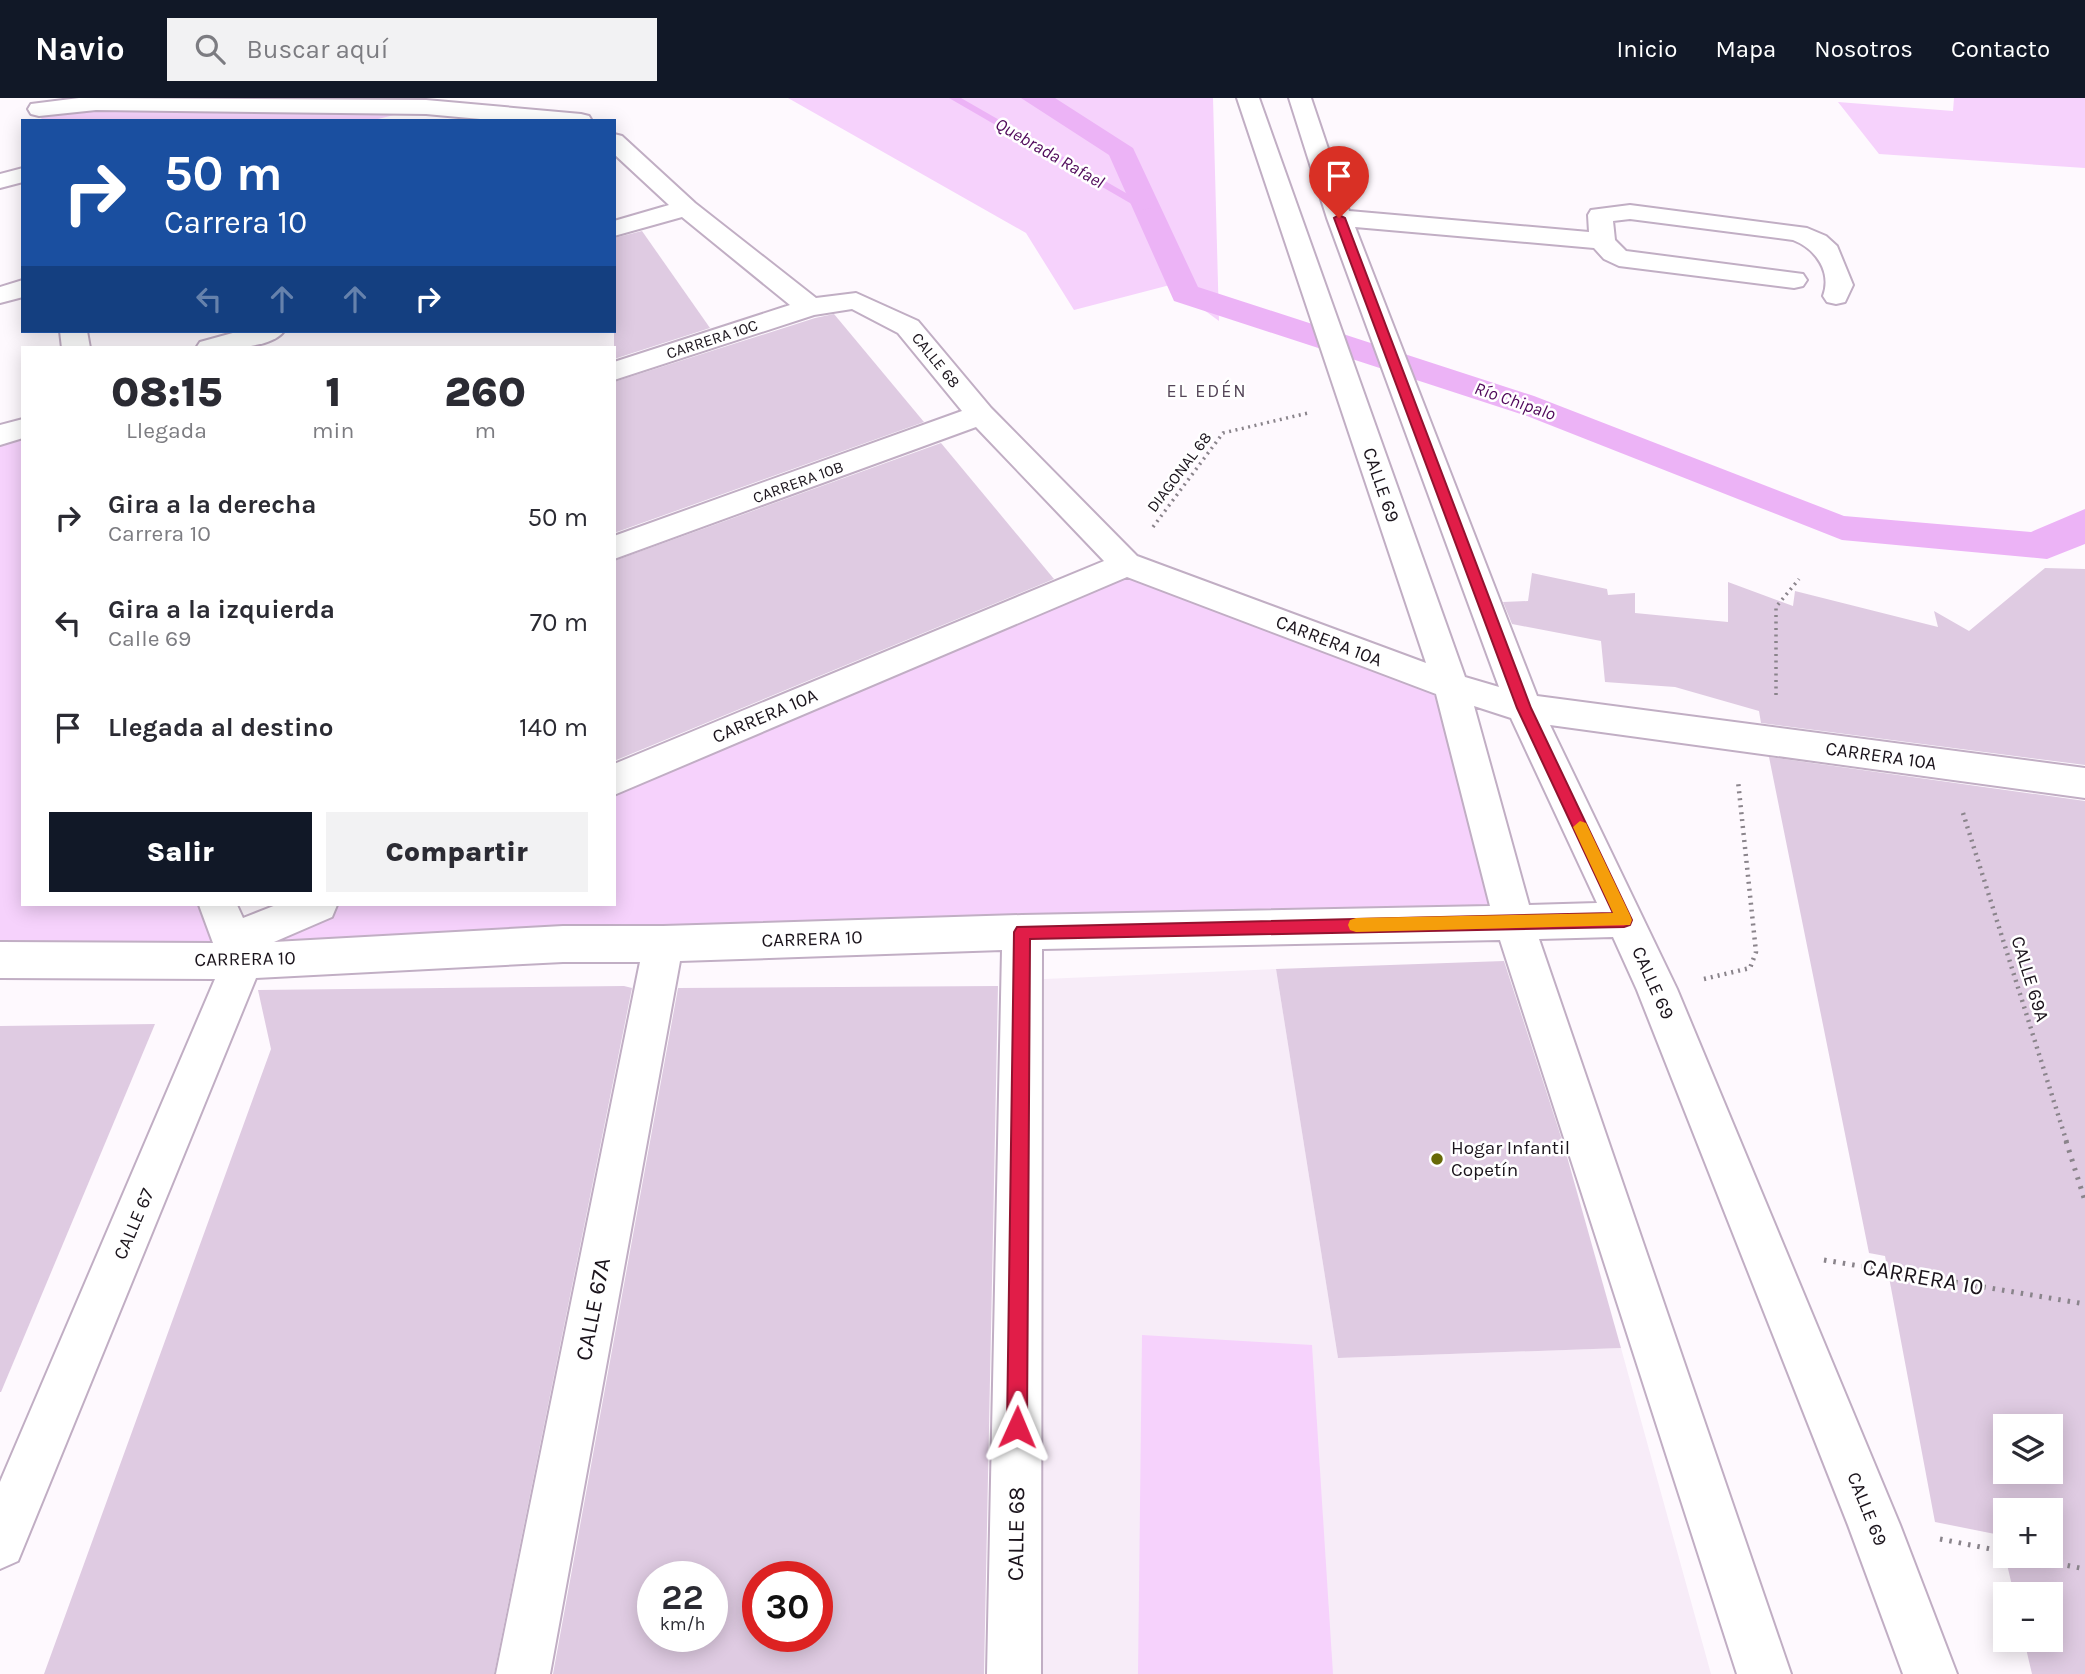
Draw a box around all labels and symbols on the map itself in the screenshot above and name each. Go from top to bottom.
water label: Quebrada Rafael [991,113,1109,193]
pin [1309,146,1369,218]
street label: CARRERA 10C [664,315,760,363]
street label: CALLE 68 [908,328,964,392]
water label: Río Chipalo [1472,377,1558,425]
district label: EL EDÉN [1166,379,1248,402]
street label: DIAGONAL 68 [1143,428,1215,516]
street label: CALLE 69 [1358,445,1404,525]
street label: CARRERA 10B [750,457,846,507]
street label: CARRERA 10A [1273,611,1385,671]
street label: CARRERA 10A [709,684,821,748]
street label: CARRERA 10A [1824,737,1938,775]
street label: CARRERA 10 [761,926,863,952]
street label: CALLE 69A [2007,934,2053,1025]
street label: CALLE 69 [1627,943,1679,1023]
street label: CARRERA 10 [194,947,296,971]
place label: Hogar Infantil Copetín [1451,1137,1570,1181]
marker: Hogar Infantil Copetín [1429,1151,1445,1167]
street label: CALLE 67 [109,1185,159,1263]
street label: CARRERA 10 [1860,1253,1986,1301]
street label: CALLE 67A [570,1255,616,1363]
position arrow [980,1390,1054,1464]
street label: CALLE 69 [1842,1469,1892,1549]
street label: CALLE 68 [1002,1487,1030,1581]
speed limit sign: 30 [742,1561,833,1652]

